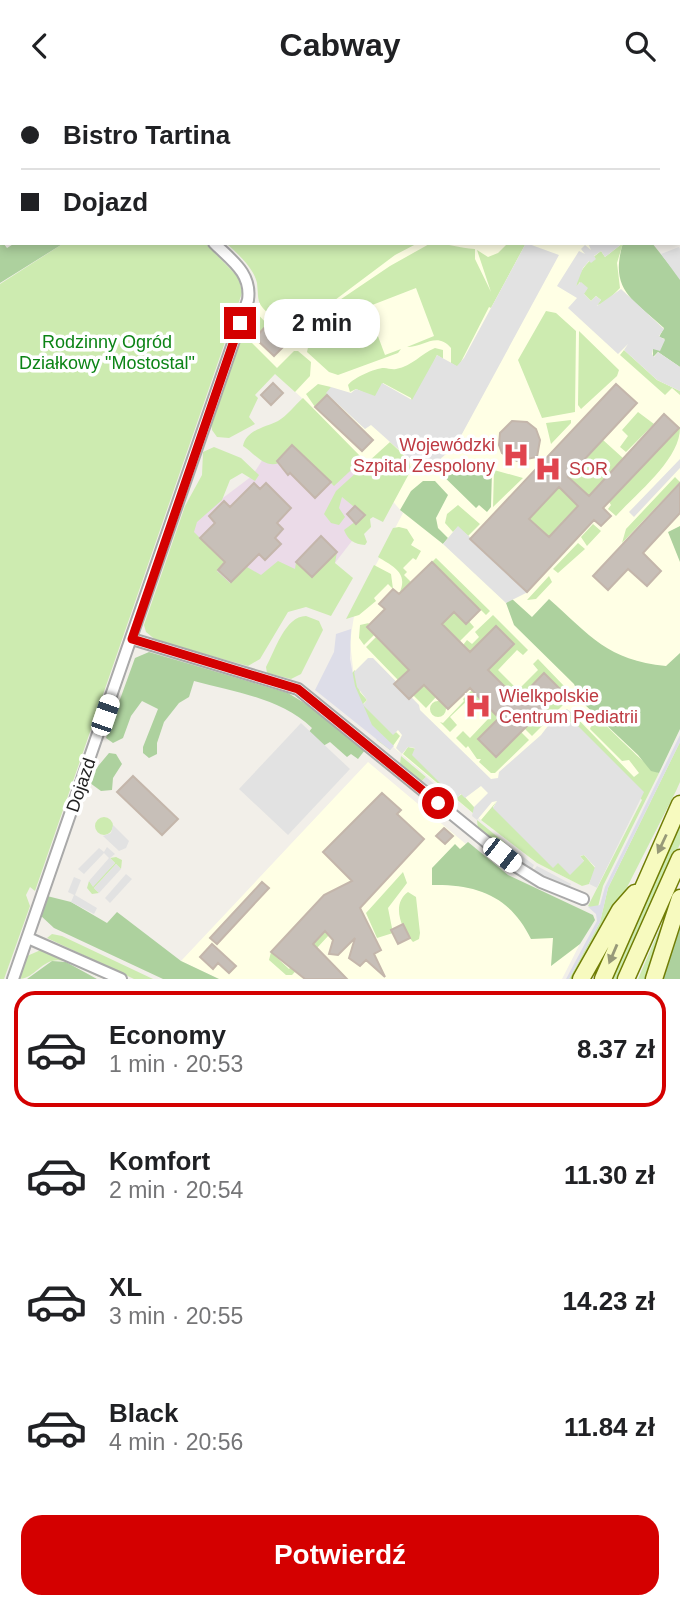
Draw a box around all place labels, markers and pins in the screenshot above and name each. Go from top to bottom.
place label: Wojewódzki Szpital Zespolony [353,435,495,476]
hospital icon: Wojewódzki Szpital Zespolony [501,440,531,470]
hospital icon: SOR [533,454,563,484]
place label: SOR [569,459,608,479]
place label: Wielkpolskie Centrum Pediatrii [499,686,638,727]
hospital icon: Wielkpolskie Centrum Pediatrii [463,691,493,721]

